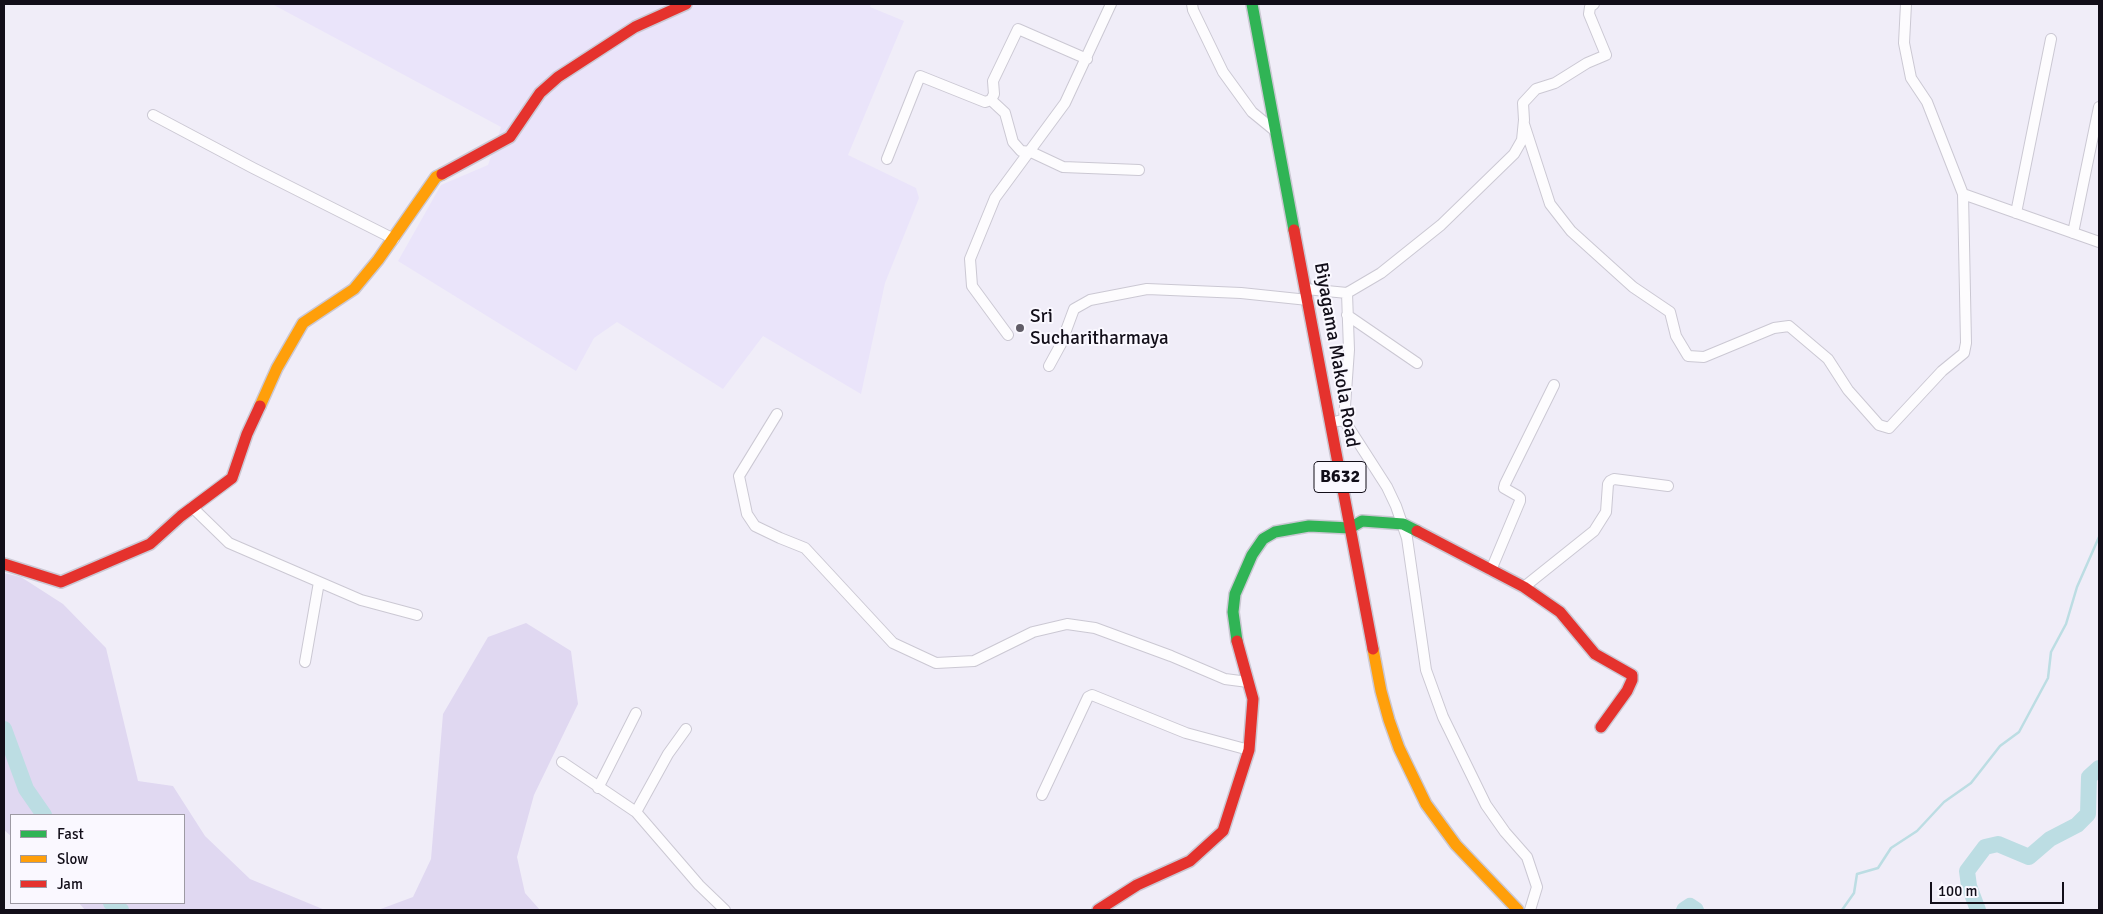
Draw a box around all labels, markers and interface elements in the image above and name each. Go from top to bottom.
street label: Biyagama Makola Road [1309,261,1363,449]
place label: Sri Sucharitharmaya [1030,306,1169,350]
marker: Sri Sucharitharmaya [1014,322,1026,334]
road number: B632 [1314,462,1366,492]
legend [10,814,185,904]
text: Fast [57,825,84,843]
text: Slow [57,850,88,868]
scale bar [1933,872,2067,904]
text: Jam [57,875,83,893]
text: 100 m [1938,882,1978,900]

